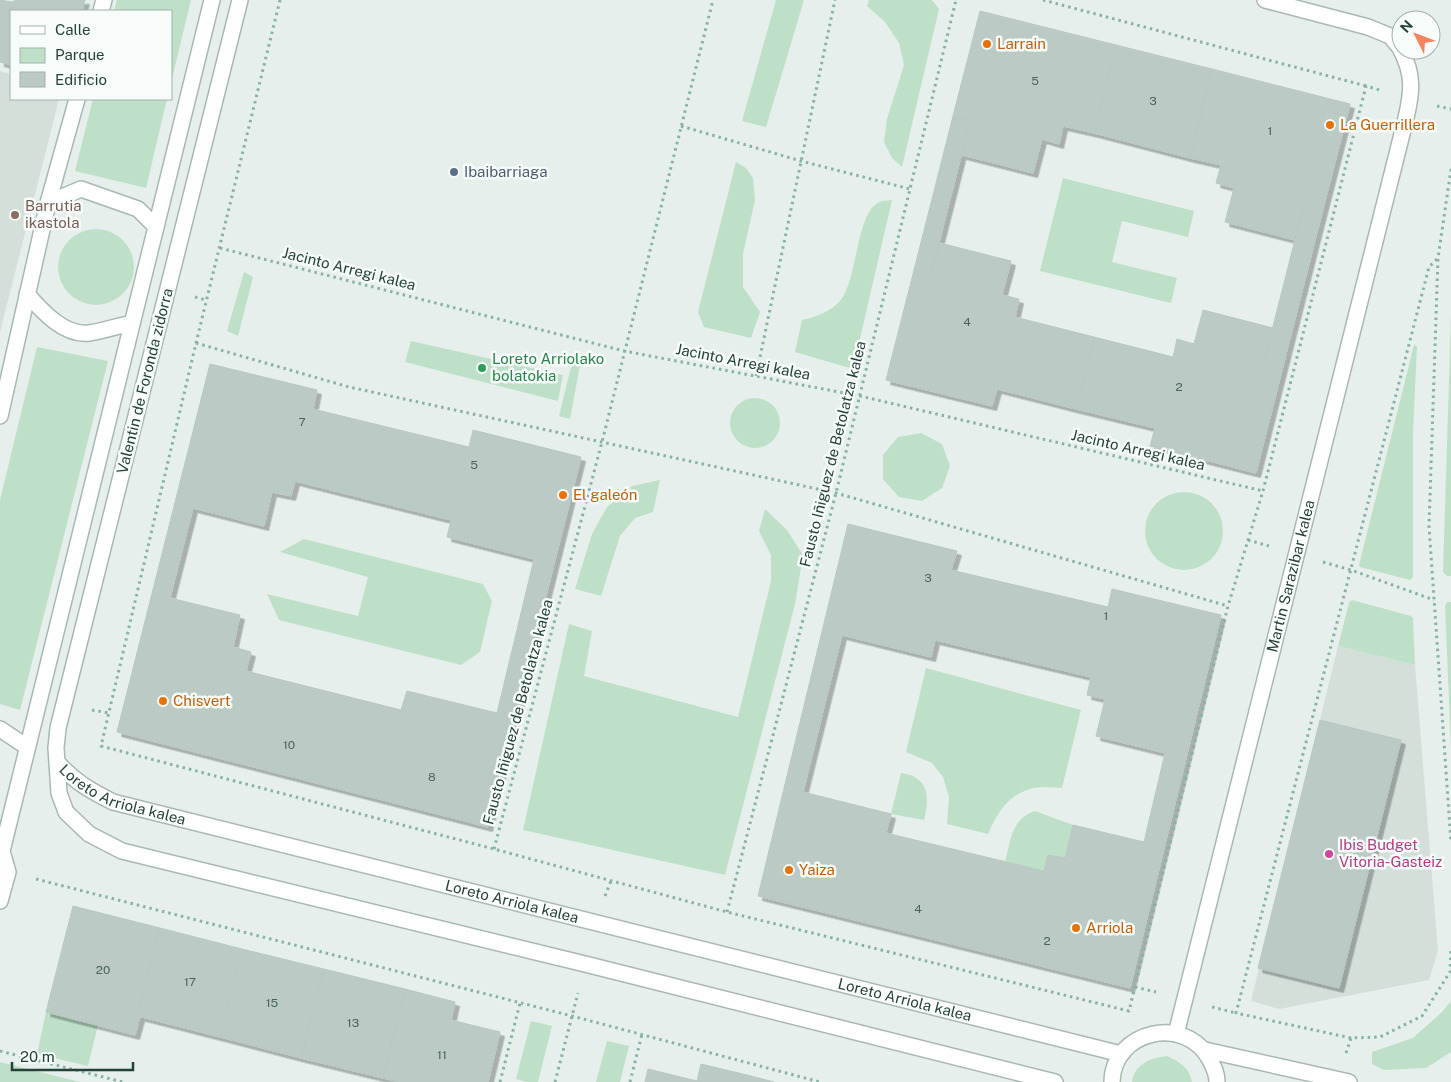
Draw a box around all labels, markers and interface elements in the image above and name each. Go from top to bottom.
legend [10,10,172,100]
north arrow [1391,10,1441,60]
text: N [1397,17,1416,36]
text: Calle [55,21,91,38]
place label: Larrain [997,35,1046,52]
marker: Larrain [981,38,993,50]
text: Parque [55,46,105,63]
text: Edificio [55,71,107,88]
house number: 5 [1031,74,1039,88]
house number: 3 [1149,94,1157,108]
place label: La Guerrillera [1340,116,1435,133]
marker: La Guerrillera [1324,119,1336,131]
house number: 1 [1268,124,1272,138]
place label: Ibaibarriaga [464,163,548,180]
marker: Ibaibarriaga [448,166,460,178]
place label: Barrutia ikastola [25,197,82,231]
marker: Barrutia ikastola [9,209,21,221]
street label: Jacinto Arregi kalea [281,244,418,293]
street label: Valentin de Foronda zidorra [113,286,176,475]
house number: 4 [963,315,971,329]
street label: Fausto Iñiguez de Betolatza kalea [796,339,869,569]
street label: Jacinto Arregi kalea [674,340,812,383]
place label: Loreto Arriolako bolatokia [492,350,604,384]
marker: Loreto Arriolako bolatokia [476,362,488,374]
house number: 2 [1175,380,1183,394]
house number: 7 [298,415,306,429]
street label: Jacinto Arregi kalea [1070,426,1207,473]
house number: 5 [470,458,478,472]
place label: El galeón [573,486,638,503]
marker: El galeón [557,489,569,501]
street label: Martin Sarazibar kalea [1263,498,1318,654]
house number: 3 [924,571,932,585]
street label: Fausto Iñiguez de Betolatza kalea [479,597,556,826]
house number: 1 [1104,609,1108,623]
place label: Chisvert [173,692,231,709]
marker: Chisvert [157,695,169,707]
house number: 10 [283,738,295,752]
street label: Loreto Arriola kalea [56,761,188,828]
house number: 8 [428,770,436,784]
place label: Ibis Budget Vitoria-Gasteiz [1339,836,1442,870]
marker: Ibis Budget Vitoria-Gasteiz [1323,848,1335,860]
place label: Yaiza [799,861,835,878]
marker: Yaiza [783,864,795,876]
street label: Loreto Arriola kalea [443,876,580,926]
house number: 4 [914,902,922,916]
place label: Arriola [1086,919,1133,936]
marker: Arriola [1070,922,1082,934]
house number: 2 [1043,934,1051,948]
house number: 20 [96,963,110,977]
house number: 17 [184,975,196,989]
street label: Loreto Arriola kalea [836,975,973,1024]
house number: 15 [266,996,279,1010]
house number: 13 [347,1016,359,1030]
scale bar [12,1040,134,1072]
text: 20 m [20,1048,55,1065]
house number: 11 [437,1048,447,1062]

